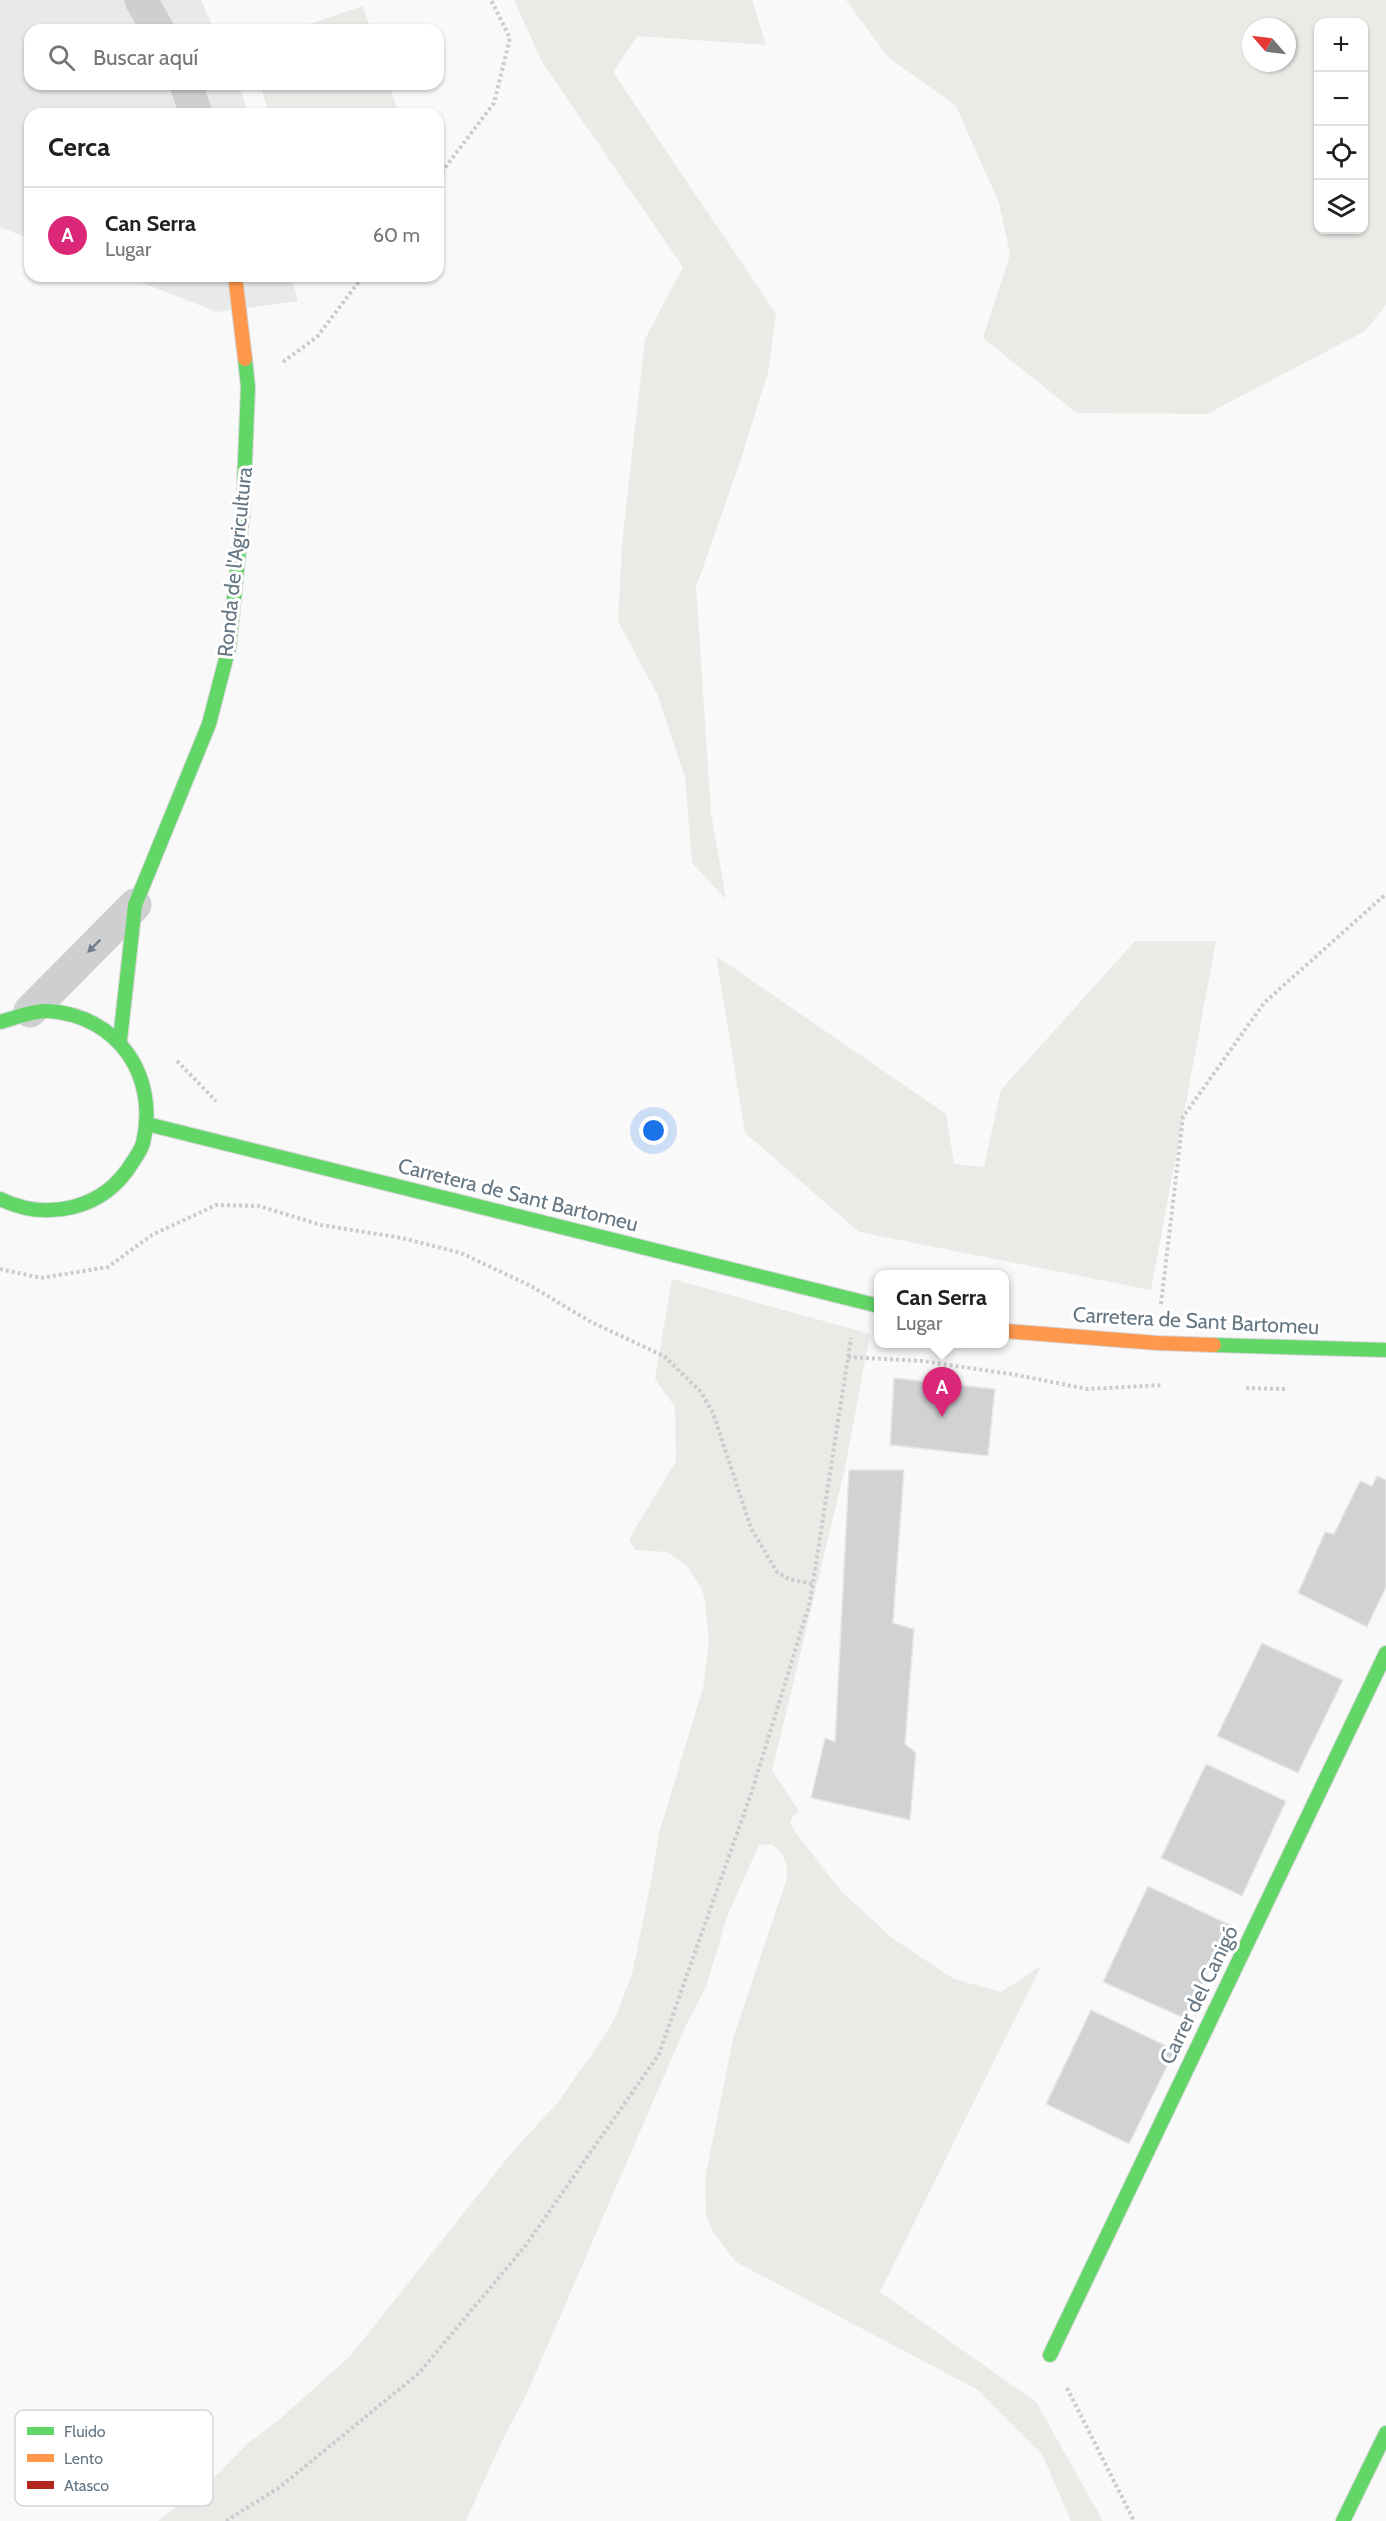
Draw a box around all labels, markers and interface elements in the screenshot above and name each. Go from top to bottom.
north arrow [1242,18,1296,72]
map controls [1314,18,1368,234]
button: + [1314,18,1368,72]
search box [24,24,444,90]
icon: search [45,41,78,74]
text: Buscar aquí [93,44,198,71]
button: − [1314,72,1368,126]
button: locate [1314,126,1368,180]
text: Cerca [48,131,110,163]
button: layers [1314,180,1368,234]
text: Can Serra [105,210,196,237]
text: A [61,223,74,247]
text: 60 m [373,223,420,247]
text: Lugar [105,237,151,261]
street label: Ronda de l'Agricultura [212,466,257,658]
one-way arrow [87,939,101,953]
your location [639,1116,668,1145]
street label: Carretera de Sant Bartomeu [395,1153,641,1236]
popup [874,1270,1009,1348]
text: Can Serra [896,1284,987,1311]
street label: Carretera de Sant Bartomeu [1072,1302,1320,1339]
text: Lugar [896,1311,942,1335]
pin: A [922,1368,962,1417]
street label: Carrer del Canigó [1154,1921,1243,2068]
legend [15,2410,213,2506]
text: Fluido [64,2422,106,2441]
text: Lento [64,2449,103,2468]
text: Atasco [64,2476,109,2495]

